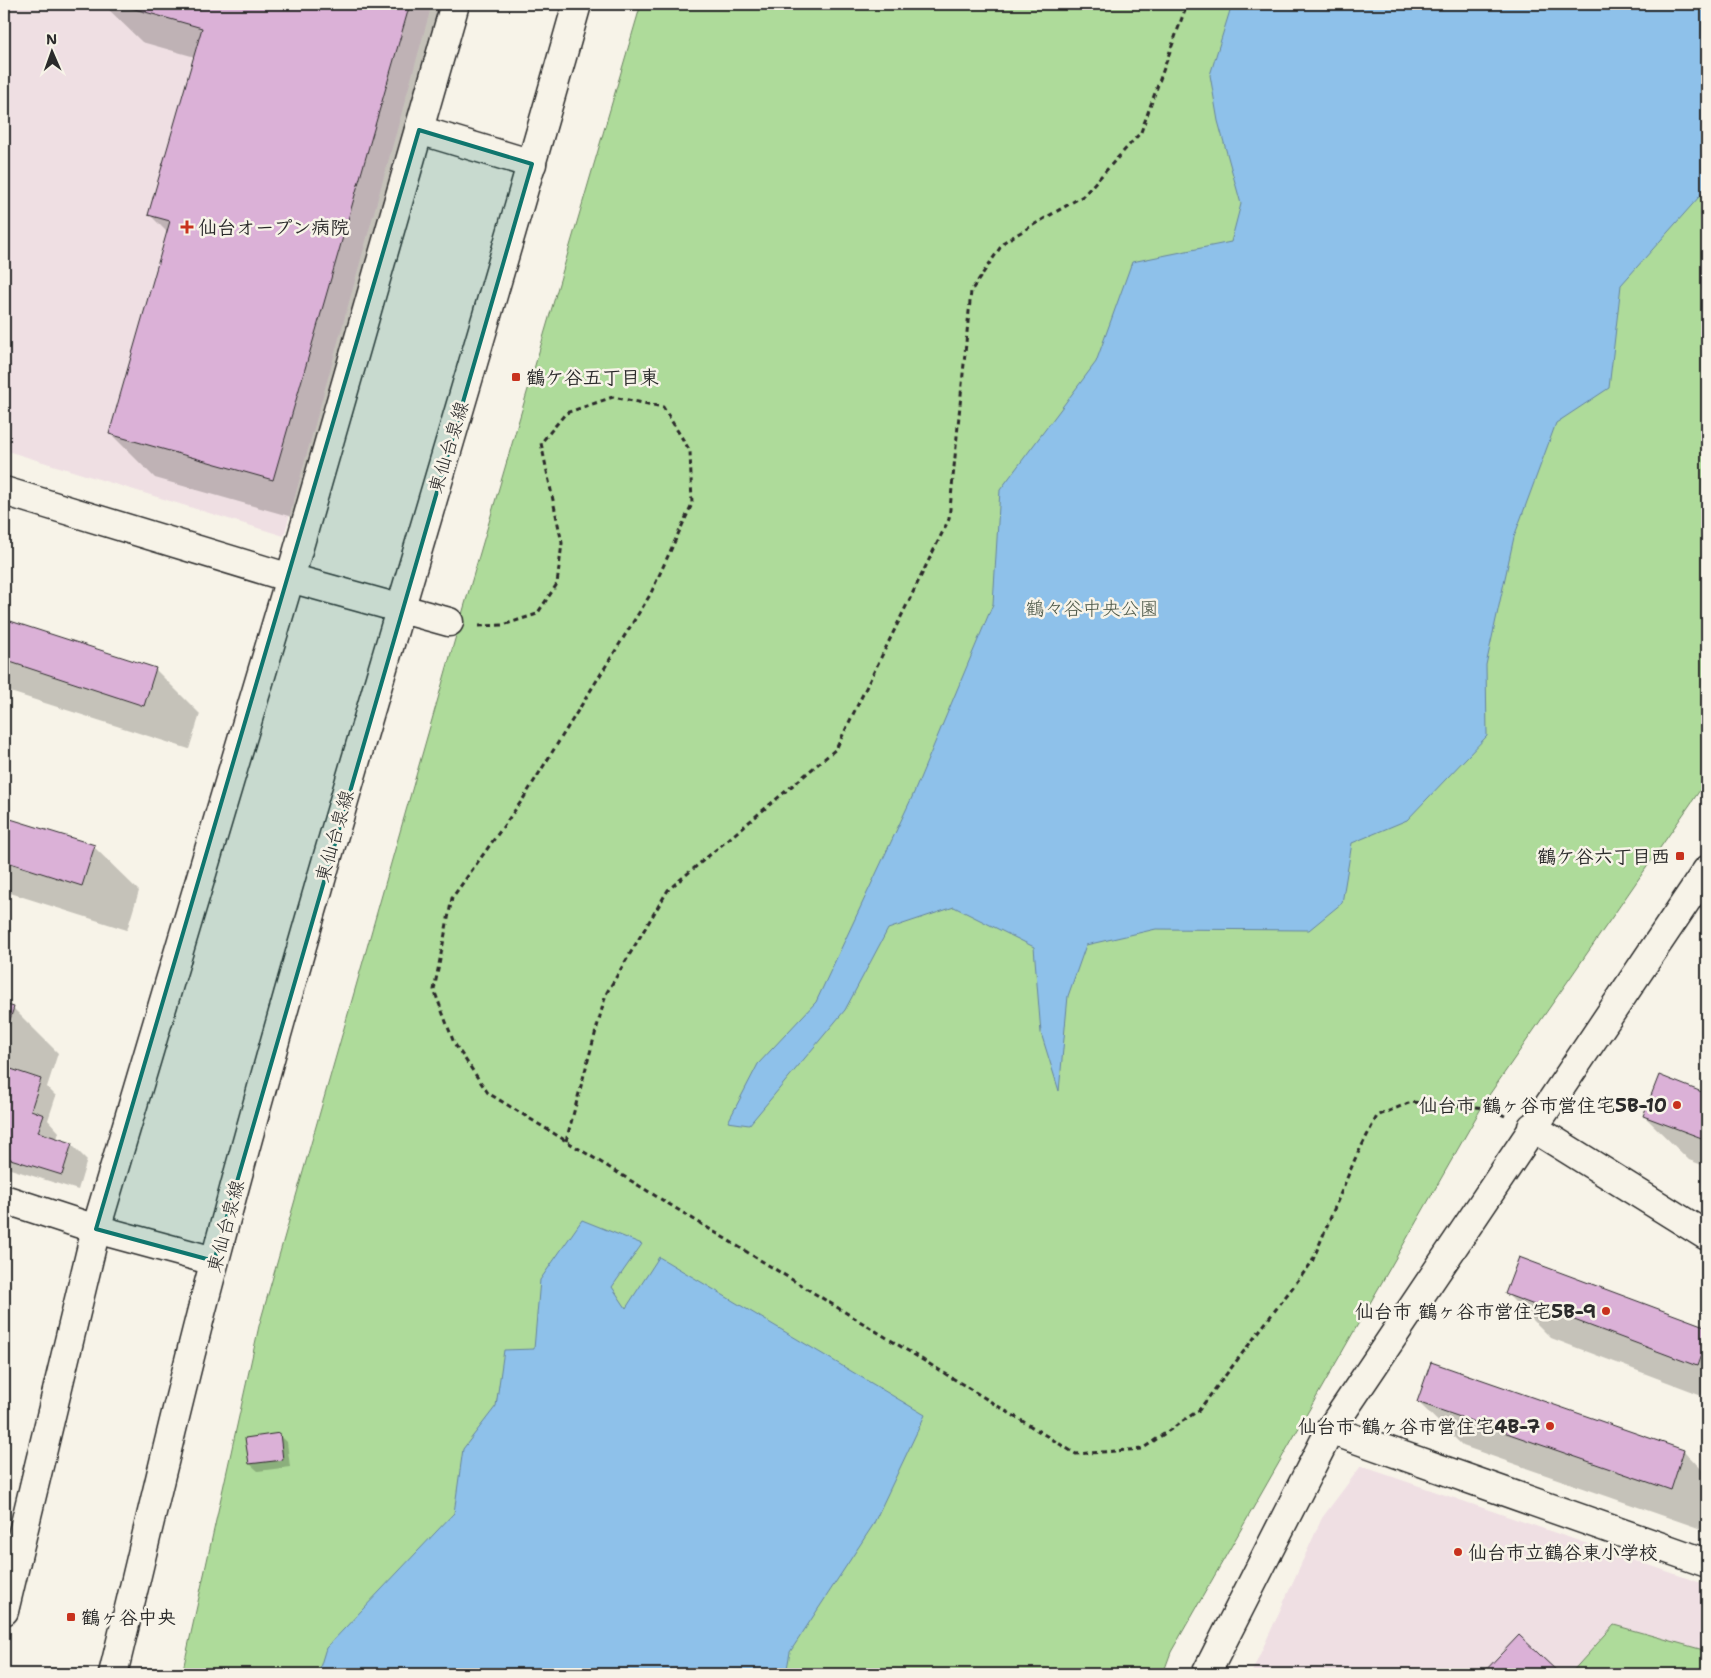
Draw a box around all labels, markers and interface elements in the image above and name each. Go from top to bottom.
north arrow [28,28,78,78]
text: N [46,30,57,48]
place label: 仙台オープン病院 [198,215,349,240]
marker: 仙台オープン病院 [180,220,194,234]
place label: 鶴ケ谷五丁目東 [526,365,659,390]
marker: 鶴ケ谷五丁目東 [510,371,522,383]
street label: 東仙台泉線 [423,398,474,496]
park label: 鶴々谷中央公園 [1025,596,1159,621]
street label: 東仙台泉線 [309,787,360,885]
place label: 鶴ケ谷六丁目西 [1537,844,1670,869]
marker: 鶴ケ谷六丁目西 [1674,850,1686,862]
place label: 仙台市 鶴ヶ谷市営住宅5B-10 [1419,1093,1667,1118]
marker: 仙台市 鶴ヶ谷市営住宅5B-10 [1671,1099,1683,1111]
street label: 東仙台泉線 [201,1177,250,1275]
place label: 仙台市 鶴ヶ谷市営住宅5B-9 [1355,1299,1596,1324]
marker: 仙台市 鶴ヶ谷市営住宅5B-9 [1600,1305,1612,1317]
place label: 仙台市 鶴ヶ谷市営住宅4B-7 [1298,1414,1540,1439]
marker: 仙台市 鶴ヶ谷市営住宅4B-7 [1544,1420,1556,1432]
place label: 仙台市立鶴谷東小学校 [1468,1540,1658,1565]
marker: 仙台市立鶴谷東小学校 [1452,1546,1464,1558]
place label: 鶴ヶ谷中央 [81,1605,176,1630]
marker: 鶴ヶ谷中央 [65,1611,77,1623]

